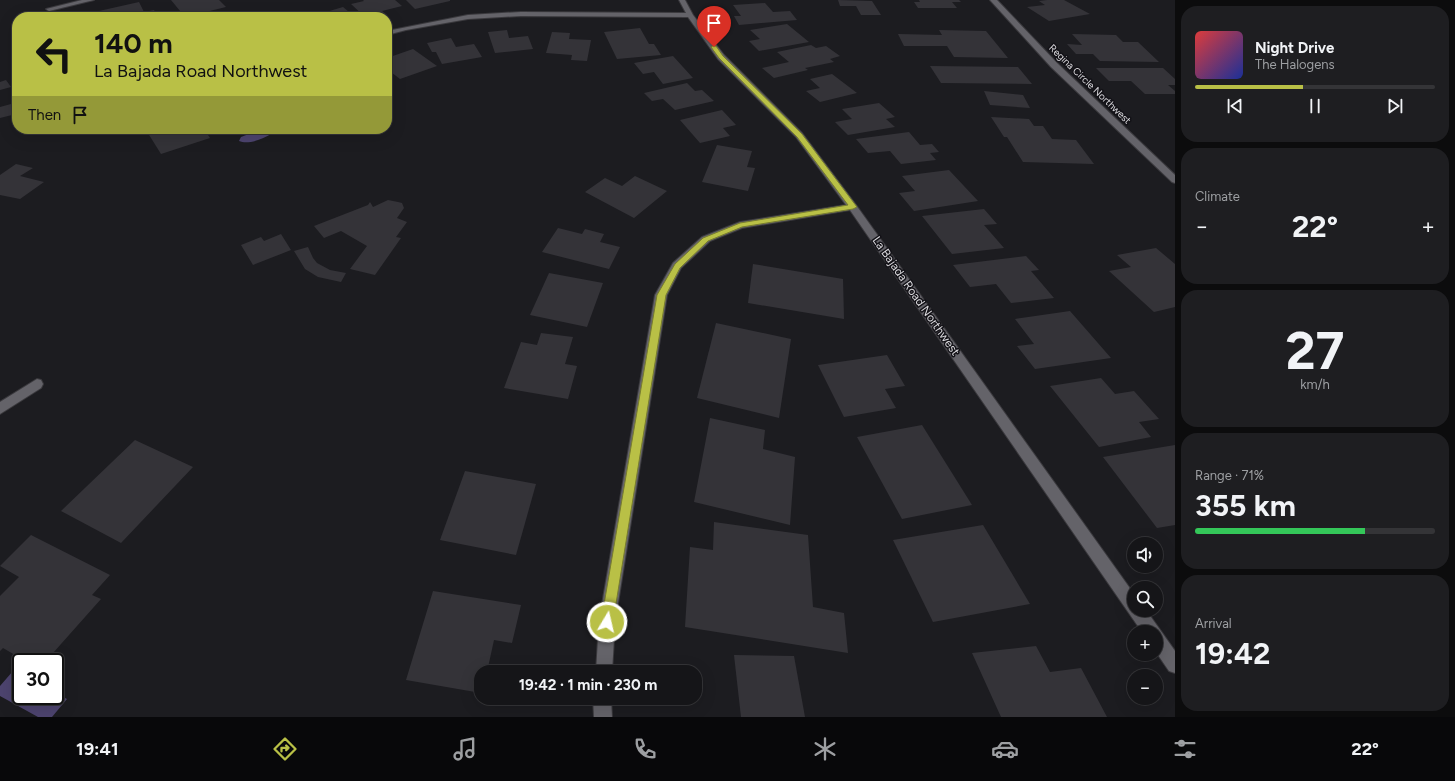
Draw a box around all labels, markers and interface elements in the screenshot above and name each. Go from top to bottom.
pin [697,6,731,47]
icon: arrive [703,12,725,34]
text: 140 m [94,26,173,60]
icon: left [28,28,80,80]
text: Night Drive [1255,39,1334,57]
street label: Regina Circle Northwest [1046,41,1134,127]
text: The Halogens [1255,57,1335,72]
text: La Bajada Road Northwest [94,60,307,82]
icon: previous [1224,95,1246,117]
icon: pause [1304,95,1326,117]
icon: next [1384,95,1406,117]
icon: arrive [69,104,91,126]
text: Then [28,106,61,124]
text: Climate [1195,189,1240,204]
text: 22° [1292,208,1338,245]
text: − [1195,213,1209,240]
text: + [1421,213,1435,240]
street label: La Bajada Road Northwest [869,234,963,359]
text: 27 [1285,320,1345,382]
text: km/h [1300,377,1330,392]
text: Range · 71% [1195,468,1264,483]
text: 355 km [1195,487,1296,524]
map controls [1127,537,1163,705]
button: sound [1127,537,1163,573]
button: search [1127,581,1163,617]
position arrow [586,601,628,643]
text: Arrival [1195,616,1232,631]
button: + [1127,625,1163,661]
text: 19:42 [1195,635,1270,672]
speed limit sign: 30 [12,653,64,705]
button: − [1127,669,1163,705]
text: 19:42 · 1 min · 230 m [519,676,657,694]
icon: directions [271,735,299,763]
icon: music [451,735,479,763]
icon: phone [631,735,659,763]
icon: climate [811,735,839,763]
icon: car [991,735,1019,763]
icon: filters [1171,735,1199,763]
text: 19:41 [76,738,119,760]
text: 22° [1351,738,1379,760]

